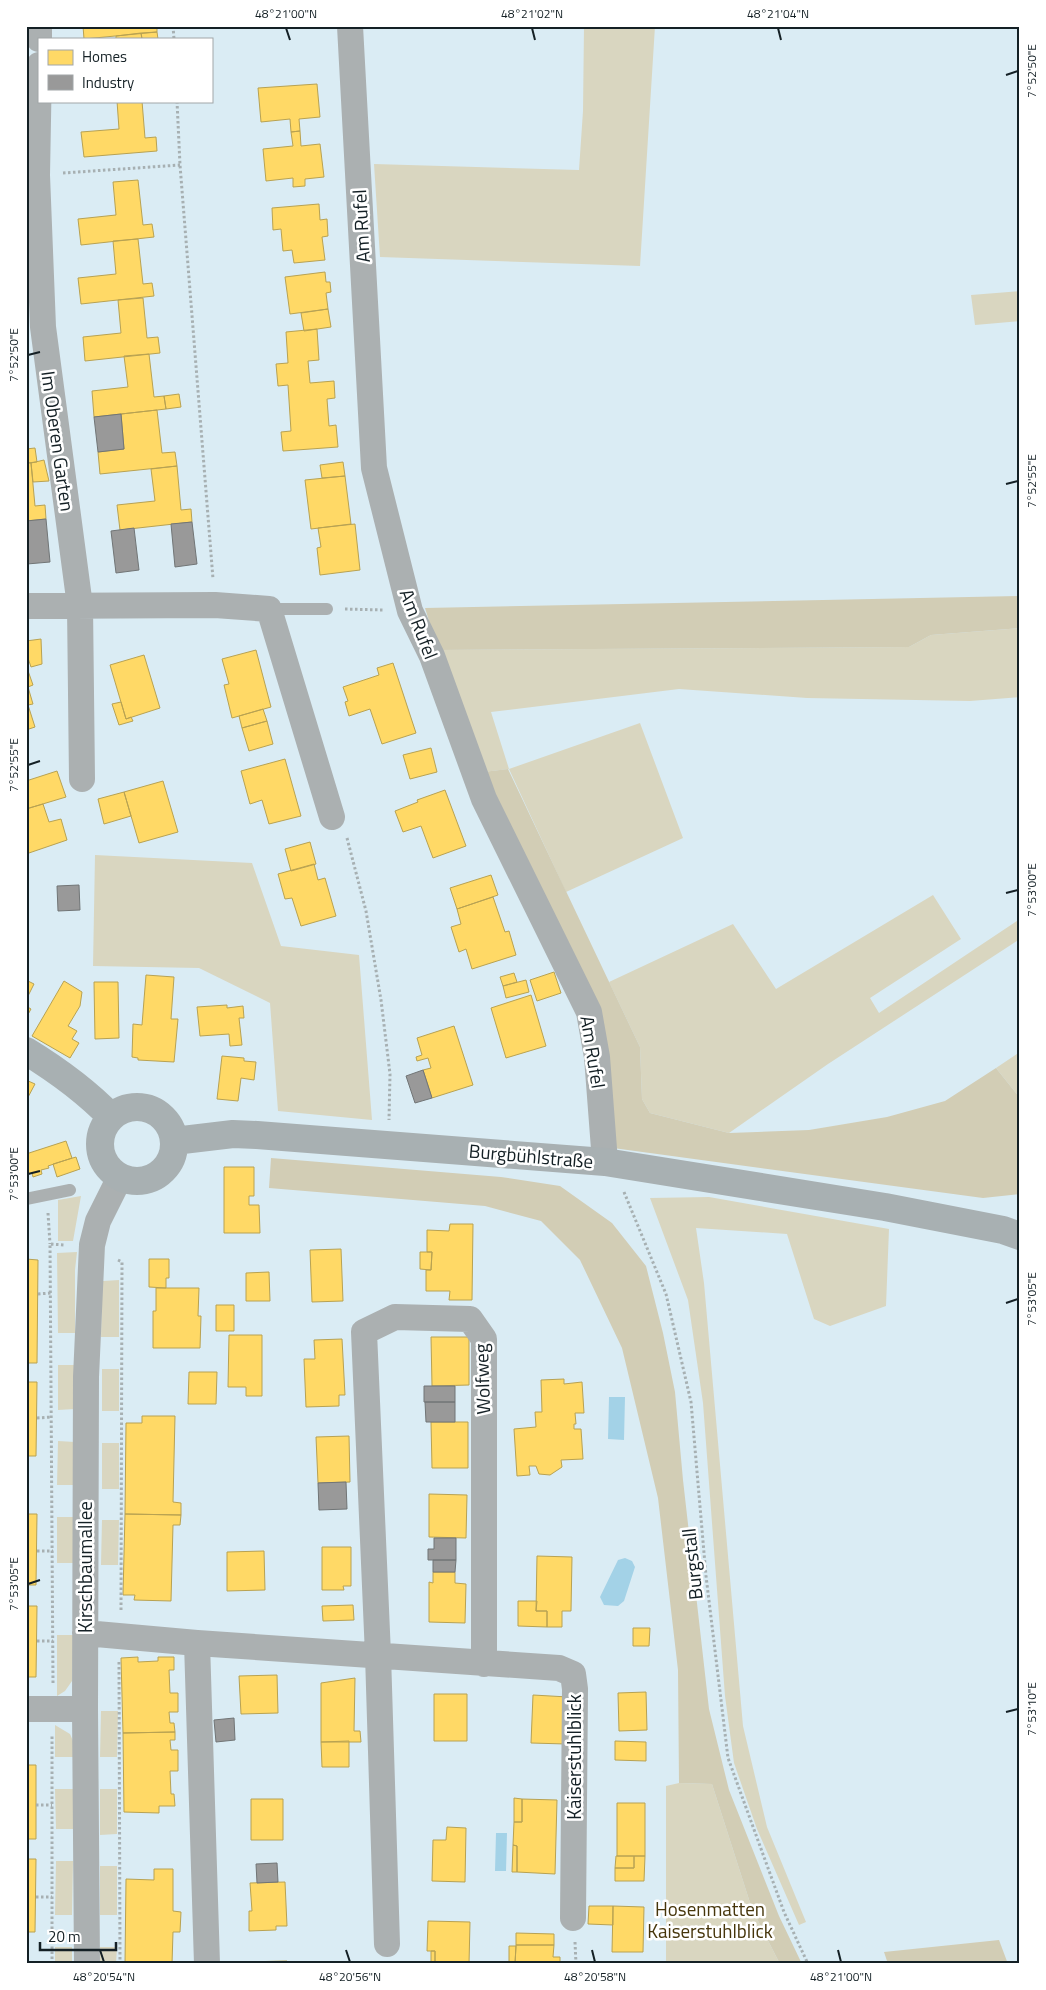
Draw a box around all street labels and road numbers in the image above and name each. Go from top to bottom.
street label: Am Rufel [344,189,377,263]
street label: Im Oberen Garten [34,369,83,513]
street label: Am Rufel [393,584,446,663]
street label: Am Rufel [573,1013,614,1090]
street label: Burgbühlstraße [468,1136,594,1175]
street label: Wolfweg [466,1343,497,1415]
street label: Kirschbaumallee [70,1501,99,1633]
street label: Burgstall [673,1527,710,1601]
street label: Kaiserstuhlblick [559,1694,588,1820]

